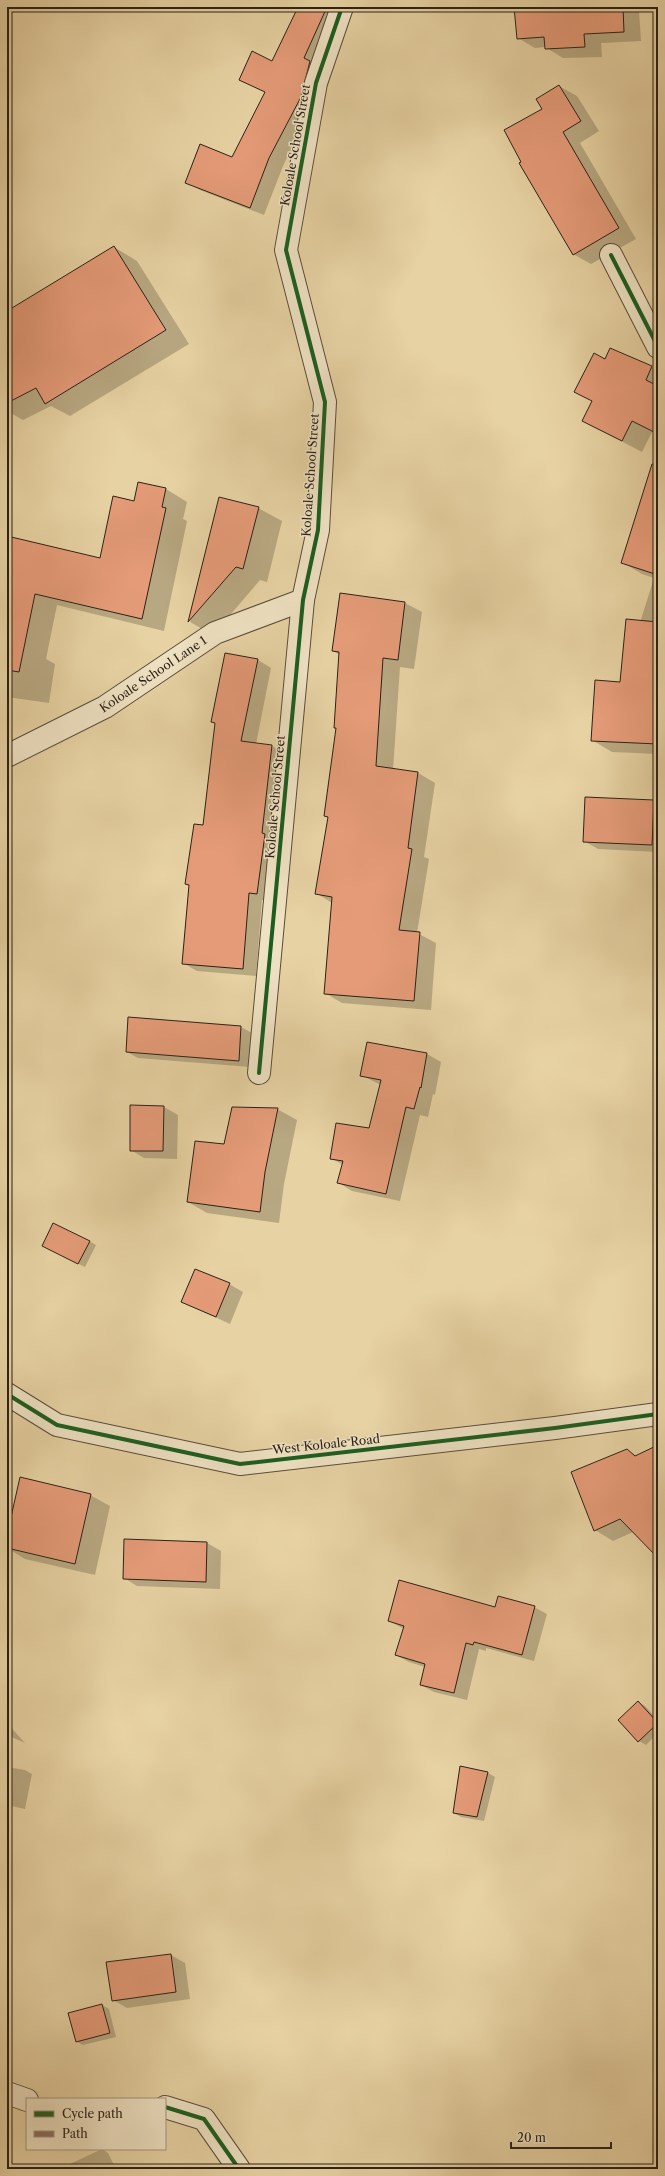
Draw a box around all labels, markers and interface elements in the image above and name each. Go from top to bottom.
street label: Koloale School Street [277,82,313,207]
street label: Koloale School Street [298,412,322,537]
street label: Koloale School Lane 1 [97,633,209,715]
street label: Koloale School Street [262,734,288,859]
street label: West Koloale Road [270,1431,381,1457]
legend [26,2098,166,2150]
text: Cycle path [62,2106,123,2121]
scale bar [511,2124,611,2150]
text: Path [62,2126,88,2141]
text: 20 m [517,2130,546,2145]

